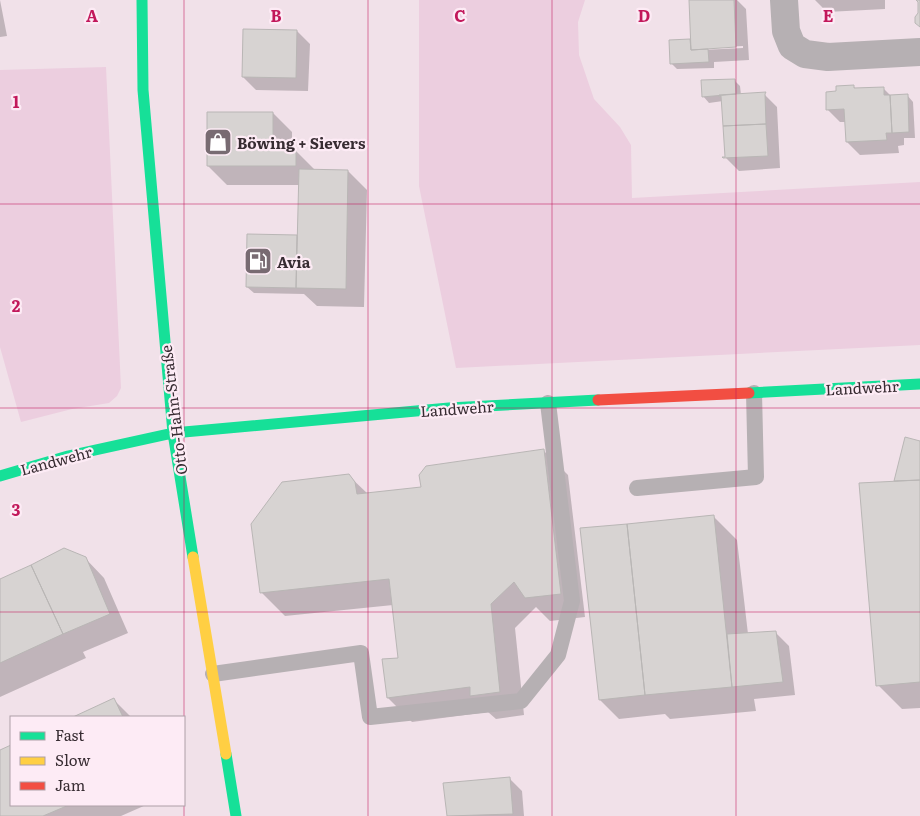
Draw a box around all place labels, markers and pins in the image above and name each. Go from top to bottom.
shop icon: Böwing + Sievers [203,127,233,157]
place label: Böwing + Sievers [237,131,366,154]
fuel station icon: Avia [243,246,273,276]
place label: Avia [277,250,311,273]

